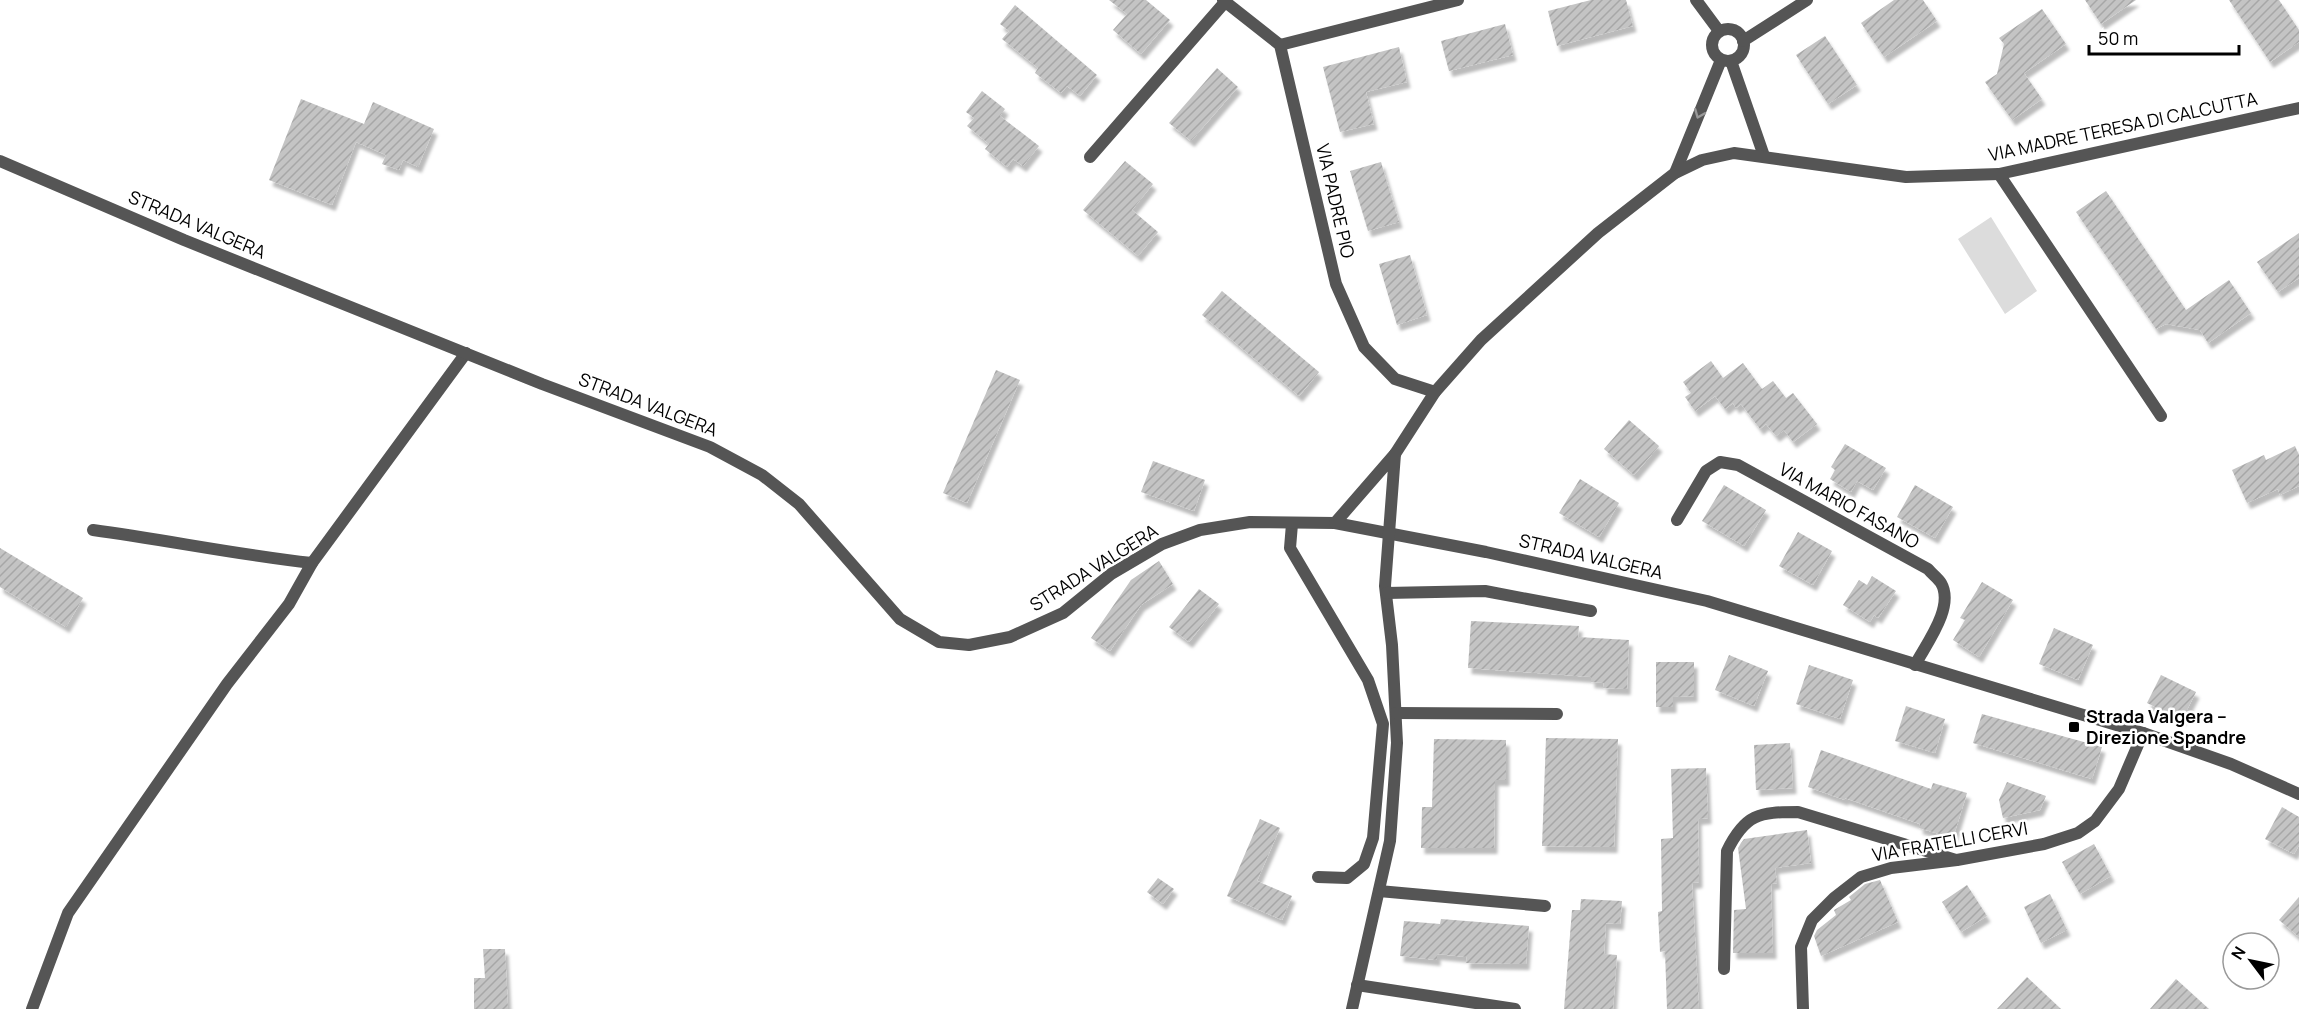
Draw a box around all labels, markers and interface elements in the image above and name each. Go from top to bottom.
scale bar [2089,18,2239,56]
text: 50 m [2098,26,2138,50]
street label: VIA MADRE TERESA DI CALCUTTA [1986,86,2260,166]
one-way arrow [1694,108,1706,119]
street label: VIA PADRE PIO [1311,141,1361,260]
street label: STRADA VALGERA [125,184,270,264]
street label: STRADA VALGERA [576,367,722,442]
street label: VIA MARIO FASANO [1775,457,1924,554]
street label: STRADA VALGERA [1025,518,1163,616]
street label: STRADA VALGERA [1517,528,1666,584]
place label: Strada Valgera – Direzione Spandre [2086,704,2246,749]
marker: Strada Valgera – Direzione Spandre [2067,720,2081,734]
street label: VIA FRATELLI CERVI [1870,816,2029,867]
north arrow [2221,931,2281,991]
text: N [2226,942,2251,964]

